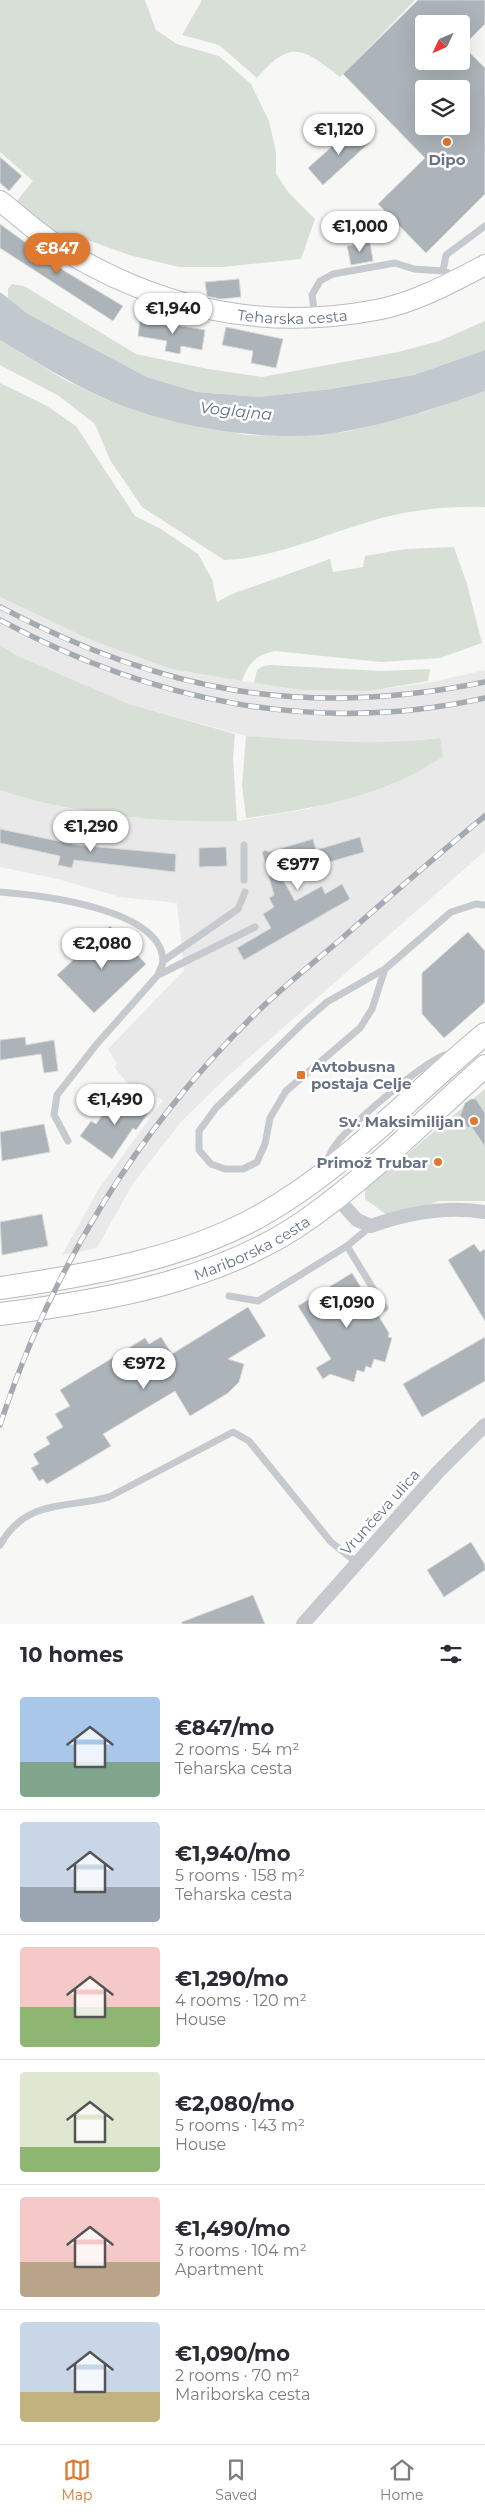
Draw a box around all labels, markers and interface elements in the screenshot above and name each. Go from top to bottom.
north arrow [415,15,470,70]
map controls [415,15,470,135]
button: layers [415,80,470,135]
pin: €1,120 [298,114,380,156]
text: €1,120 [314,120,364,139]
marker: Dipo [441,136,453,148]
place label: Dipo [428,150,466,169]
pin: €1,000 [319,210,401,253]
text: €1,000 [332,217,388,236]
pin: €847 [27,232,87,275]
text: €847 [35,239,79,258]
pin: €1,940 [132,292,214,335]
text: €1,940 [145,299,201,318]
street label: Teharska cesta [236,305,348,327]
water label: Voglajna [199,398,273,424]
pin: €1,290 [50,810,132,853]
text: €1,290 [64,817,118,836]
pin: €977 [268,848,328,891]
text: €977 [277,855,319,874]
pin: €2,080 [61,928,143,970]
text: €2,080 [73,934,131,953]
place label: Avtobusna postaja Celje [310,1057,411,1093]
marker: Avtobusna postaja Celje [295,1069,307,1081]
pin: €1,490 [74,1084,156,1126]
text: €1,490 [87,1090,143,1109]
place label: Sv. Maksimilijan [339,1112,464,1131]
marker: Sv. Maksimilijan [468,1115,480,1127]
place label: Primož Trubar [317,1153,429,1172]
marker: Primož Trubar [432,1156,444,1168]
street label: Mariborska cesta [191,1211,313,1284]
pin: €1,090 [306,1286,388,1329]
text: €1,090 [319,1293,375,1312]
pin: €972 [114,1348,174,1390]
text: €972 [123,1354,165,1373]
street label: Vrunčeva ulica [336,1465,424,1559]
icon: filters [437,1640,465,1668]
text: 10 homes [20,1642,123,1667]
text: €847/mo [175,1715,274,1740]
icon: home [60,1717,120,1777]
text: 2 rooms · 54 m² [175,1740,299,1759]
text: Teharska cesta [175,1759,292,1778]
text: €1,940/mo [175,1841,290,1866]
icon: home [60,1842,120,1902]
text: 5 rooms · 158 m² [175,1866,305,1885]
text: Teharska cesta [175,1885,292,1904]
text: €1,290/mo [175,1966,289,1991]
icon: home [60,1967,120,2027]
text: 4 rooms · 120 m² [175,1991,307,2010]
text: House [175,2010,226,2029]
text: €2,080/mo [175,2091,295,2116]
icon: home [60,2092,120,2152]
text: 5 rooms · 143 m² [175,2116,305,2135]
text: House [175,2135,226,2154]
text: €1,490/mo [175,2216,290,2241]
icon: home [60,2217,120,2277]
text: 3 rooms · 104 m² [175,2241,307,2260]
text: Apartment [175,2260,264,2279]
text: €1,090/mo [175,2341,290,2366]
icon: home [60,2342,120,2402]
text: 2 rooms · 70 m² [175,2366,300,2385]
text: Mariborska cesta [175,2385,310,2404]
tab: Map [61,2456,93,2504]
tab: Saved [215,2456,257,2504]
tab: Home [380,2456,424,2504]

